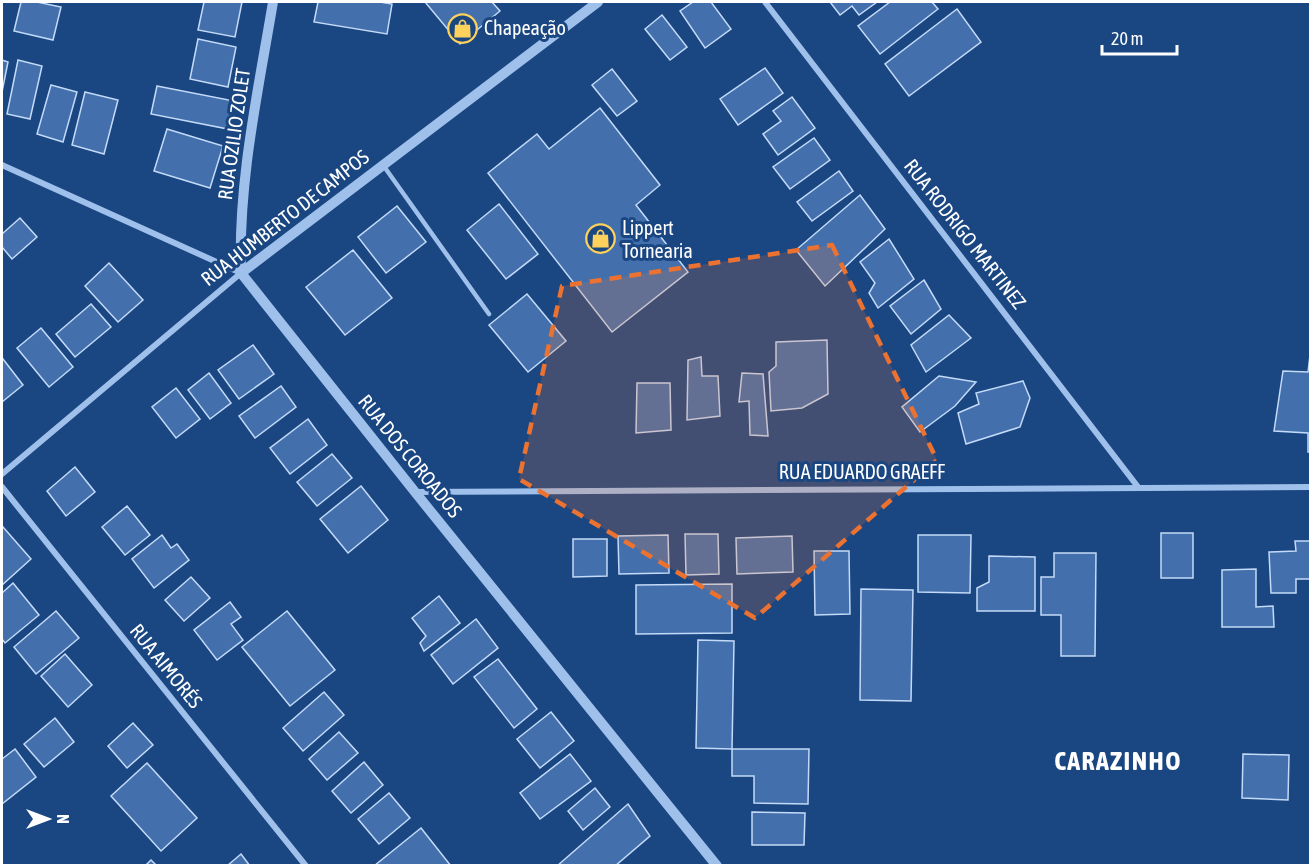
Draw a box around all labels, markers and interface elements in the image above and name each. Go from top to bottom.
shop icon: Chapeação [447,12,479,44]
place label: Chapeação [484,16,566,39]
scale bar [1102,18,1177,56]
text: 20 m [1111,28,1143,49]
street label: RUA OZILIO ZOLET [213,66,254,201]
street label: RUA HUMBERTO DE CAMPOS [196,145,373,290]
street label: RUA RODRIGO MARTINEZ [900,154,1031,313]
place label: Lippert Tornearia [622,216,693,262]
shop icon: Lippert Tornearia [585,223,617,255]
street label: RUA DOS COROADOS [354,390,467,522]
street label: RUA EDUARDO GRAEFF [779,460,945,483]
street label: RUA AIMORÉS [126,619,207,712]
district label: CARAZINHO [1054,746,1182,776]
north arrow [18,789,78,849]
text: N [54,814,72,824]

